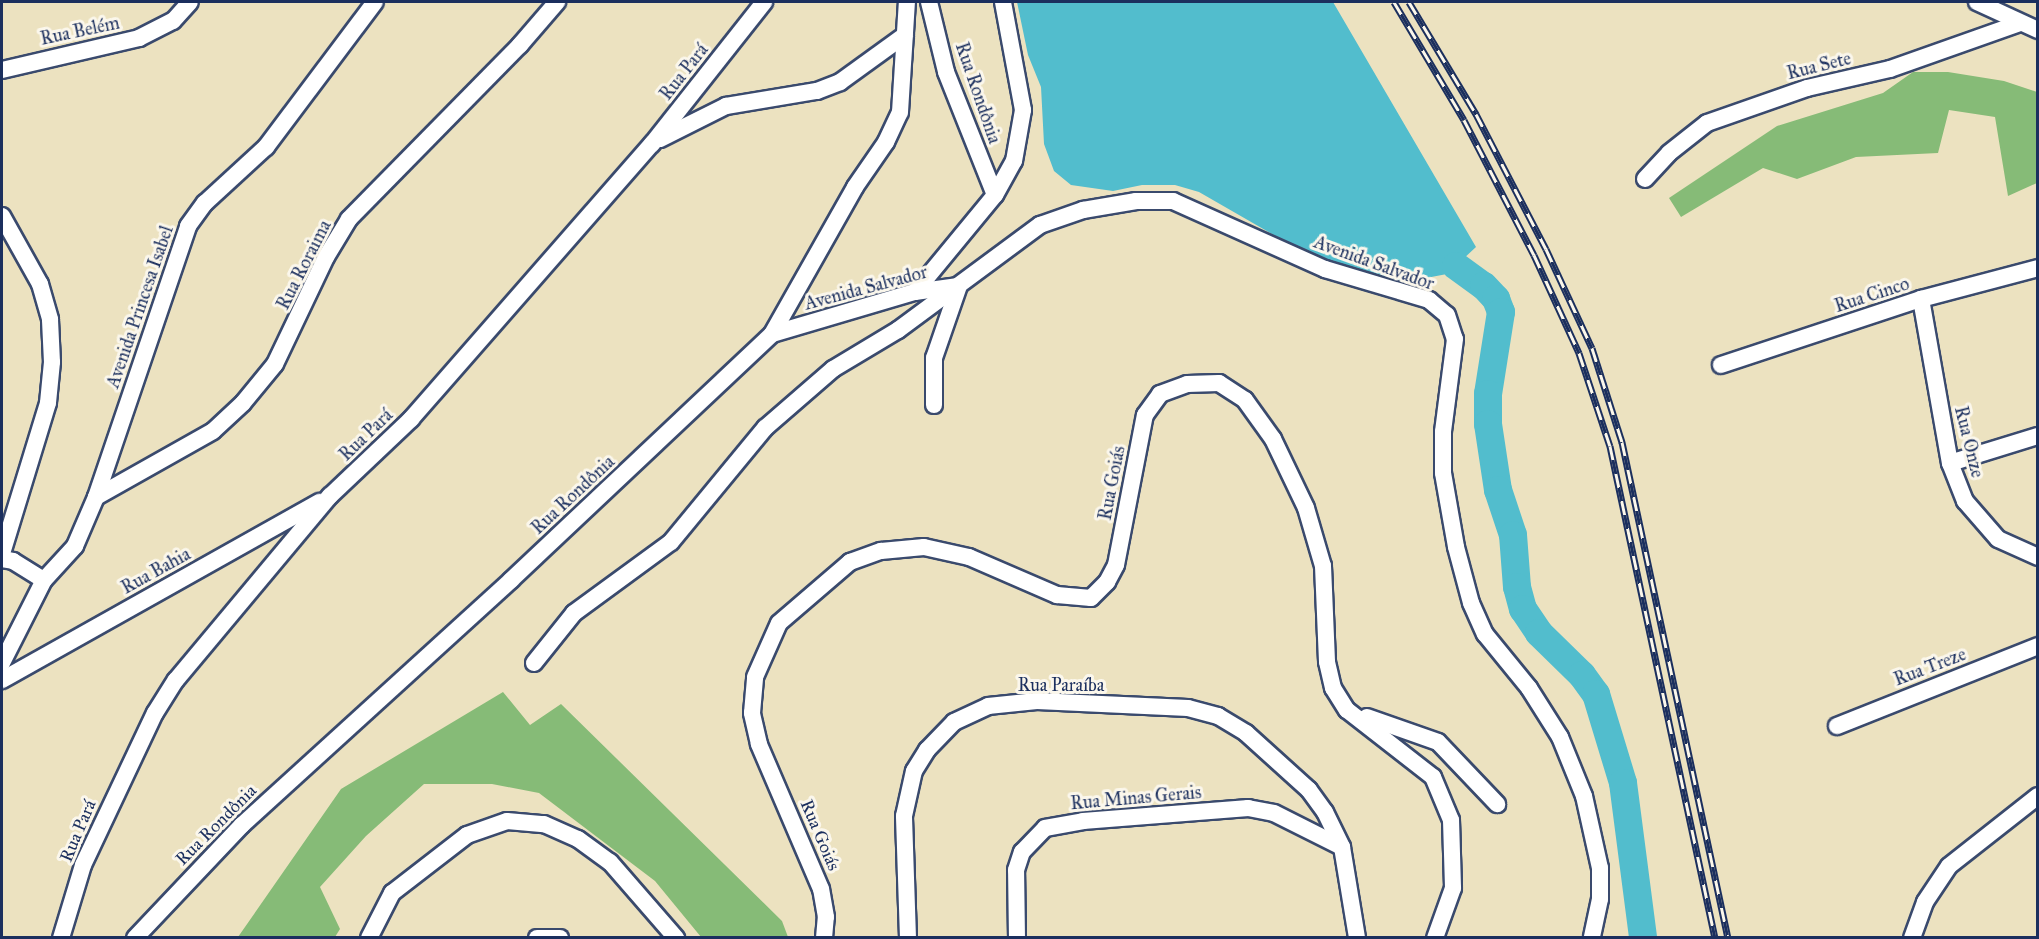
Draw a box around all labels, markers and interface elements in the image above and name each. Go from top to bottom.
street label: Rua Belém [38,12,122,50]
street label: Rua Pará [655,40,713,104]
street label: Rua Rondônia [951,40,1005,146]
street label: Rua Sete [1785,48,1853,84]
street label: Rua Roraima [272,217,336,313]
street label: Avenida Princesa Isabel [102,223,178,391]
street label: Avenida Salvador [1311,231,1437,295]
street label: Avenida Salvador [802,261,930,315]
street label: Rua Cinco [1832,273,1912,317]
street label: Rua Pará [335,404,397,466]
street label: Rua Onze [1950,404,1988,480]
street label: Rua Goiás [1094,444,1130,522]
street label: Rua Rondônia [527,451,619,539]
street label: Rua Bahia [118,543,194,599]
street label: Rua Treze [1891,643,1969,691]
street label: Rua Paraíba [1018,674,1104,696]
street label: Rua Rondônia [171,780,261,870]
street label: Rua Minas Gerais [1070,782,1202,814]
street label: Rua Goiás [795,796,845,874]
street label: Rua Pará [55,797,101,865]

